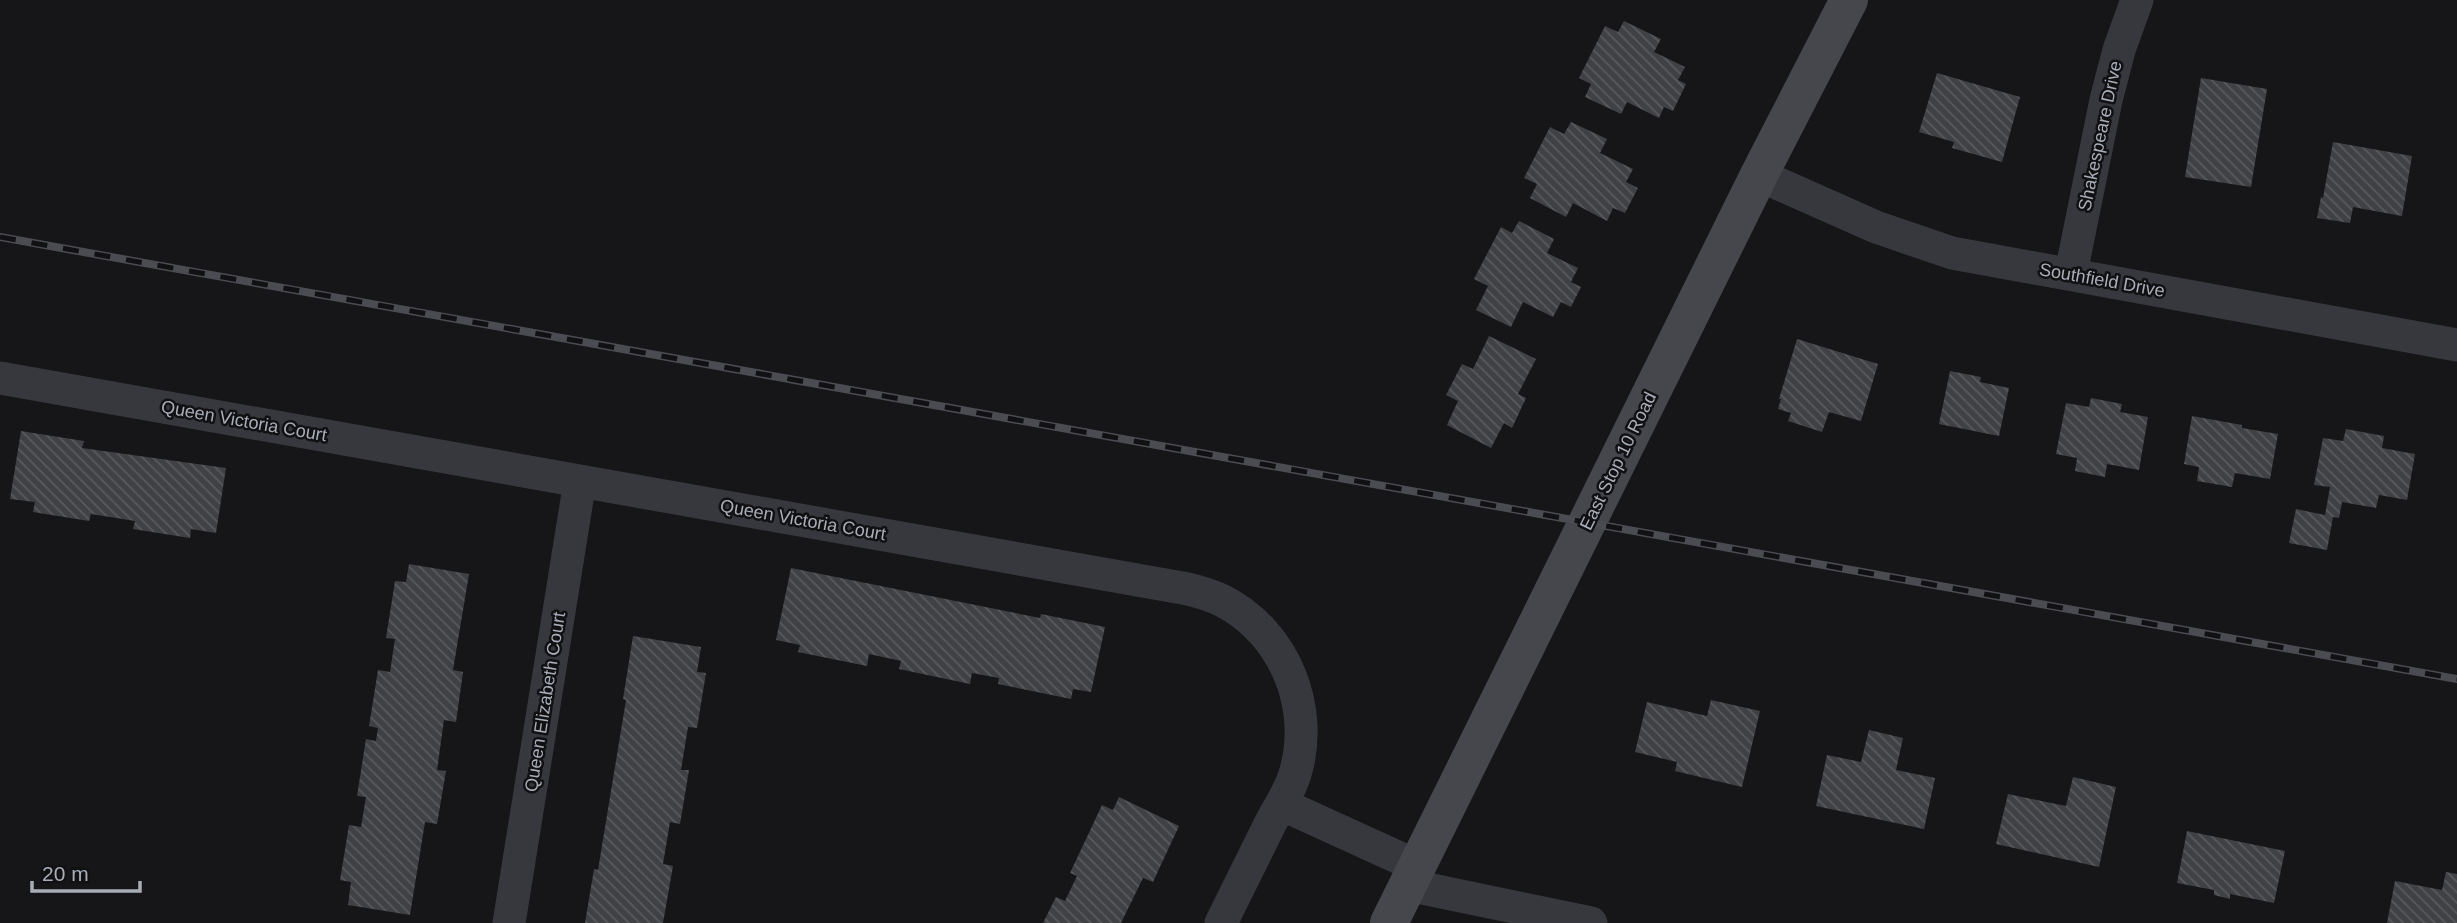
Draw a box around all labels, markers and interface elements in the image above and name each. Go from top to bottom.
street label: Shakespeare Drive [2074,59,2126,213]
street label: Southfield Drive [2038,259,2166,301]
street label: East Stop 10 Road [1576,389,1660,533]
street label: Queen Victoria Court [160,397,328,445]
street label: Queen Victoria Court [719,496,887,544]
street label: Queen Elizabeth Court [521,611,569,793]
scale bar [32,850,140,894]
text: 20 m [42,862,89,885]

